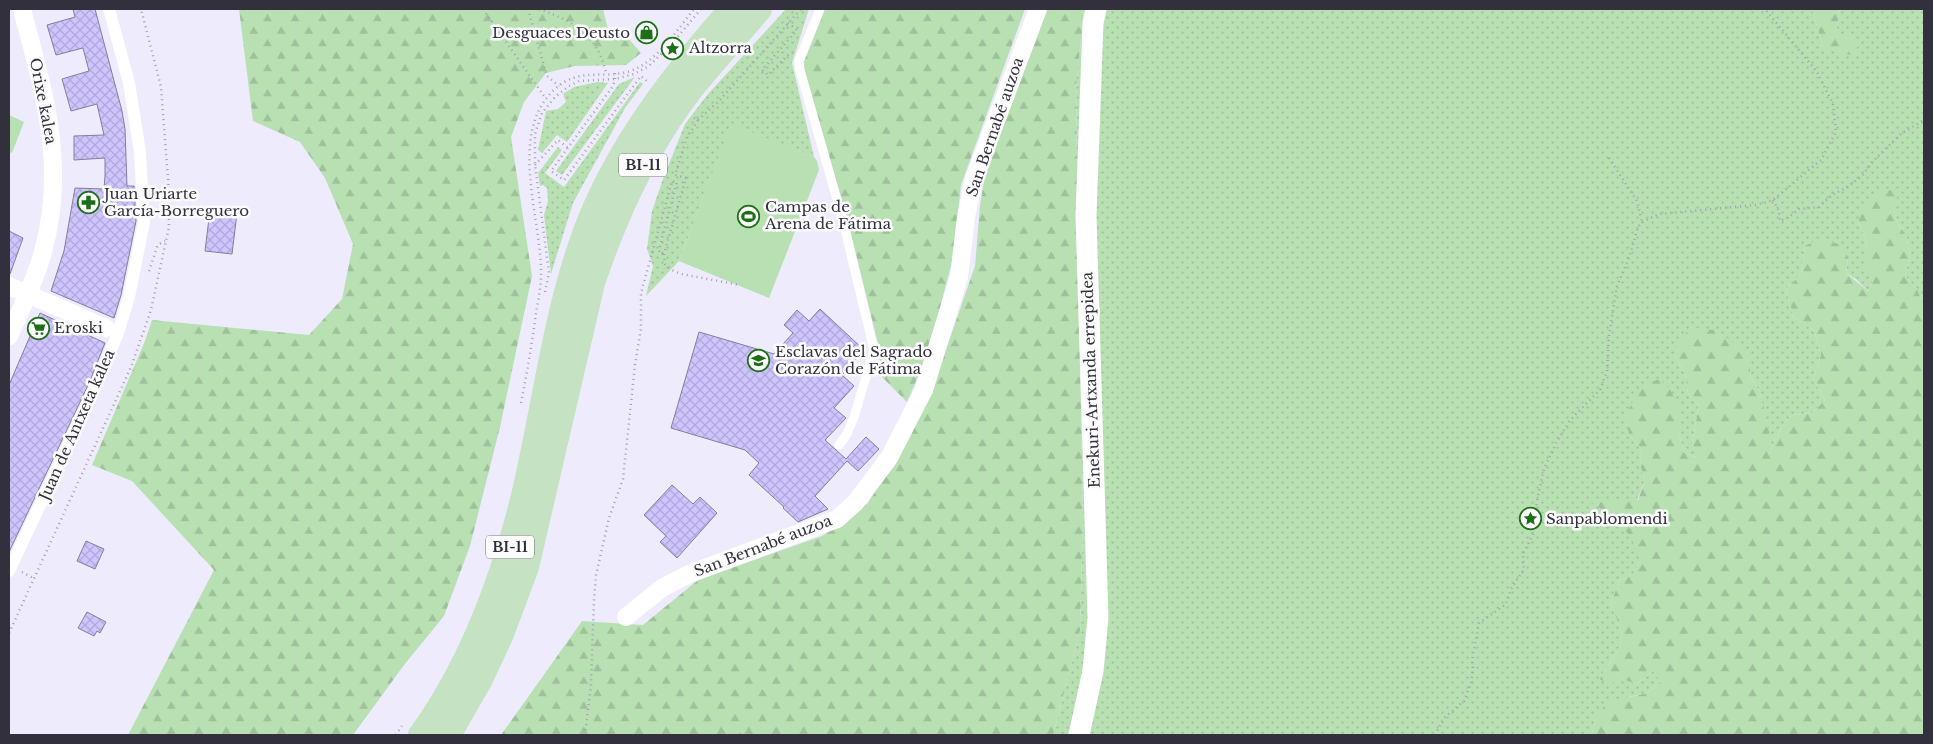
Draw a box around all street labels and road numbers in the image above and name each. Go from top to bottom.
street label: San Bernabé auzoa [962,54,1028,199]
street label: Orixe kalea [26,56,61,146]
road number: BI-11 [619,154,667,176]
street label: Enekuri-Artxanda errepidea [1077,271,1104,489]
street label: Juan de Antxeta kalea [34,346,119,505]
street label: San Bernabé auzoa [691,510,835,581]
road number: BI-11 [486,536,534,558]

